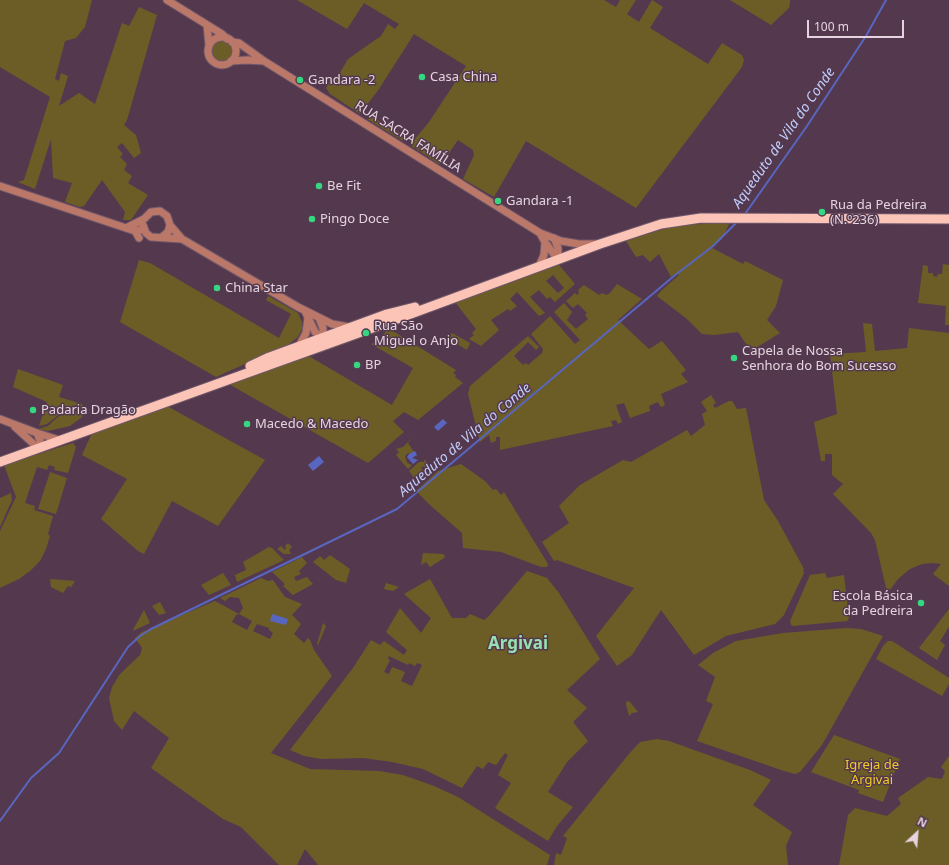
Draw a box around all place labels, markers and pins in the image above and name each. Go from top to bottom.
place label: Casa China [430,69,497,85]
place label: Gandara -2 [308,72,375,88]
marker: Casa China [417,72,427,82]
marker: Gandara -2 [295,75,305,85]
place label: Be Fit [327,178,361,194]
marker: Be Fit [314,181,324,191]
place label: Gandara -1 [506,193,573,209]
marker: Gandara -1 [493,196,503,206]
place label: Rua da Pedreira (N.º236) [830,197,927,228]
marker: Rua da Pedreira (N.º236) [817,207,827,217]
place label: Pingo Doce [320,211,389,227]
marker: Pingo Doce [307,214,317,224]
place label: China Star [225,280,288,296]
marker: China Star [212,283,222,293]
place label: Rua São Miguel o Anjo [374,318,458,349]
marker: Rua São Miguel o Anjo [361,328,371,338]
place label: Capela de Nossa Senhora do Bom Sucesso [742,343,896,374]
marker: Capela de Nossa Senhora do Bom Sucesso [729,353,739,363]
place label: BP [365,357,381,373]
marker: BP [352,360,362,370]
place label: Padaria Dragão [41,402,136,418]
marker: Padaria Dragão [28,405,38,415]
place label: Macedo & Macedo [255,416,368,432]
marker: Macedo & Macedo [242,419,252,429]
place label: Escola Básica da Pedreira [833,588,913,619]
marker: Escola Básica da Pedreira [916,598,926,608]

